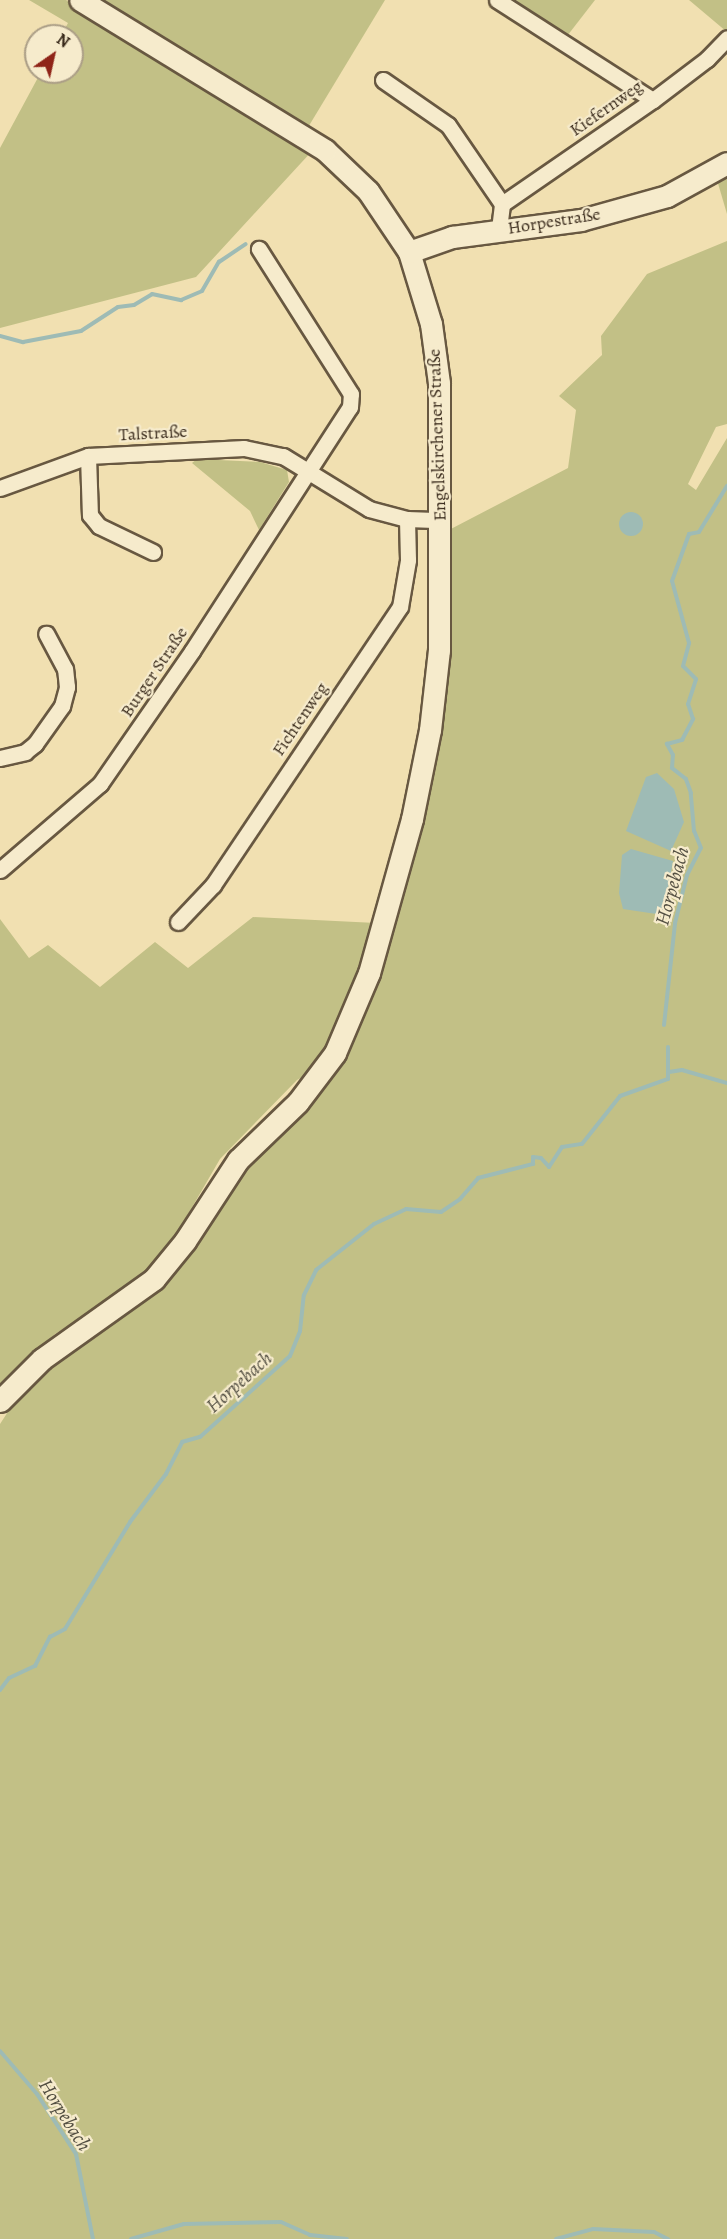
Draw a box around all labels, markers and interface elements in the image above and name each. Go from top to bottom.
north arrow [24,24,84,84]
text: N [52,28,74,53]
street label: Kiefernweg [565,75,647,141]
street label: Horpestraße [506,203,602,239]
street label: Engelskirchener Straße [423,348,451,522]
street label: Talstraße [118,420,188,446]
street label: Burger Straße [116,623,192,721]
street label: Fichtenweg [268,678,332,760]
water label: Horpebach [650,844,694,928]
water label: Horpebach [201,1346,277,1418]
water label: Horpebach [33,2074,97,2156]

